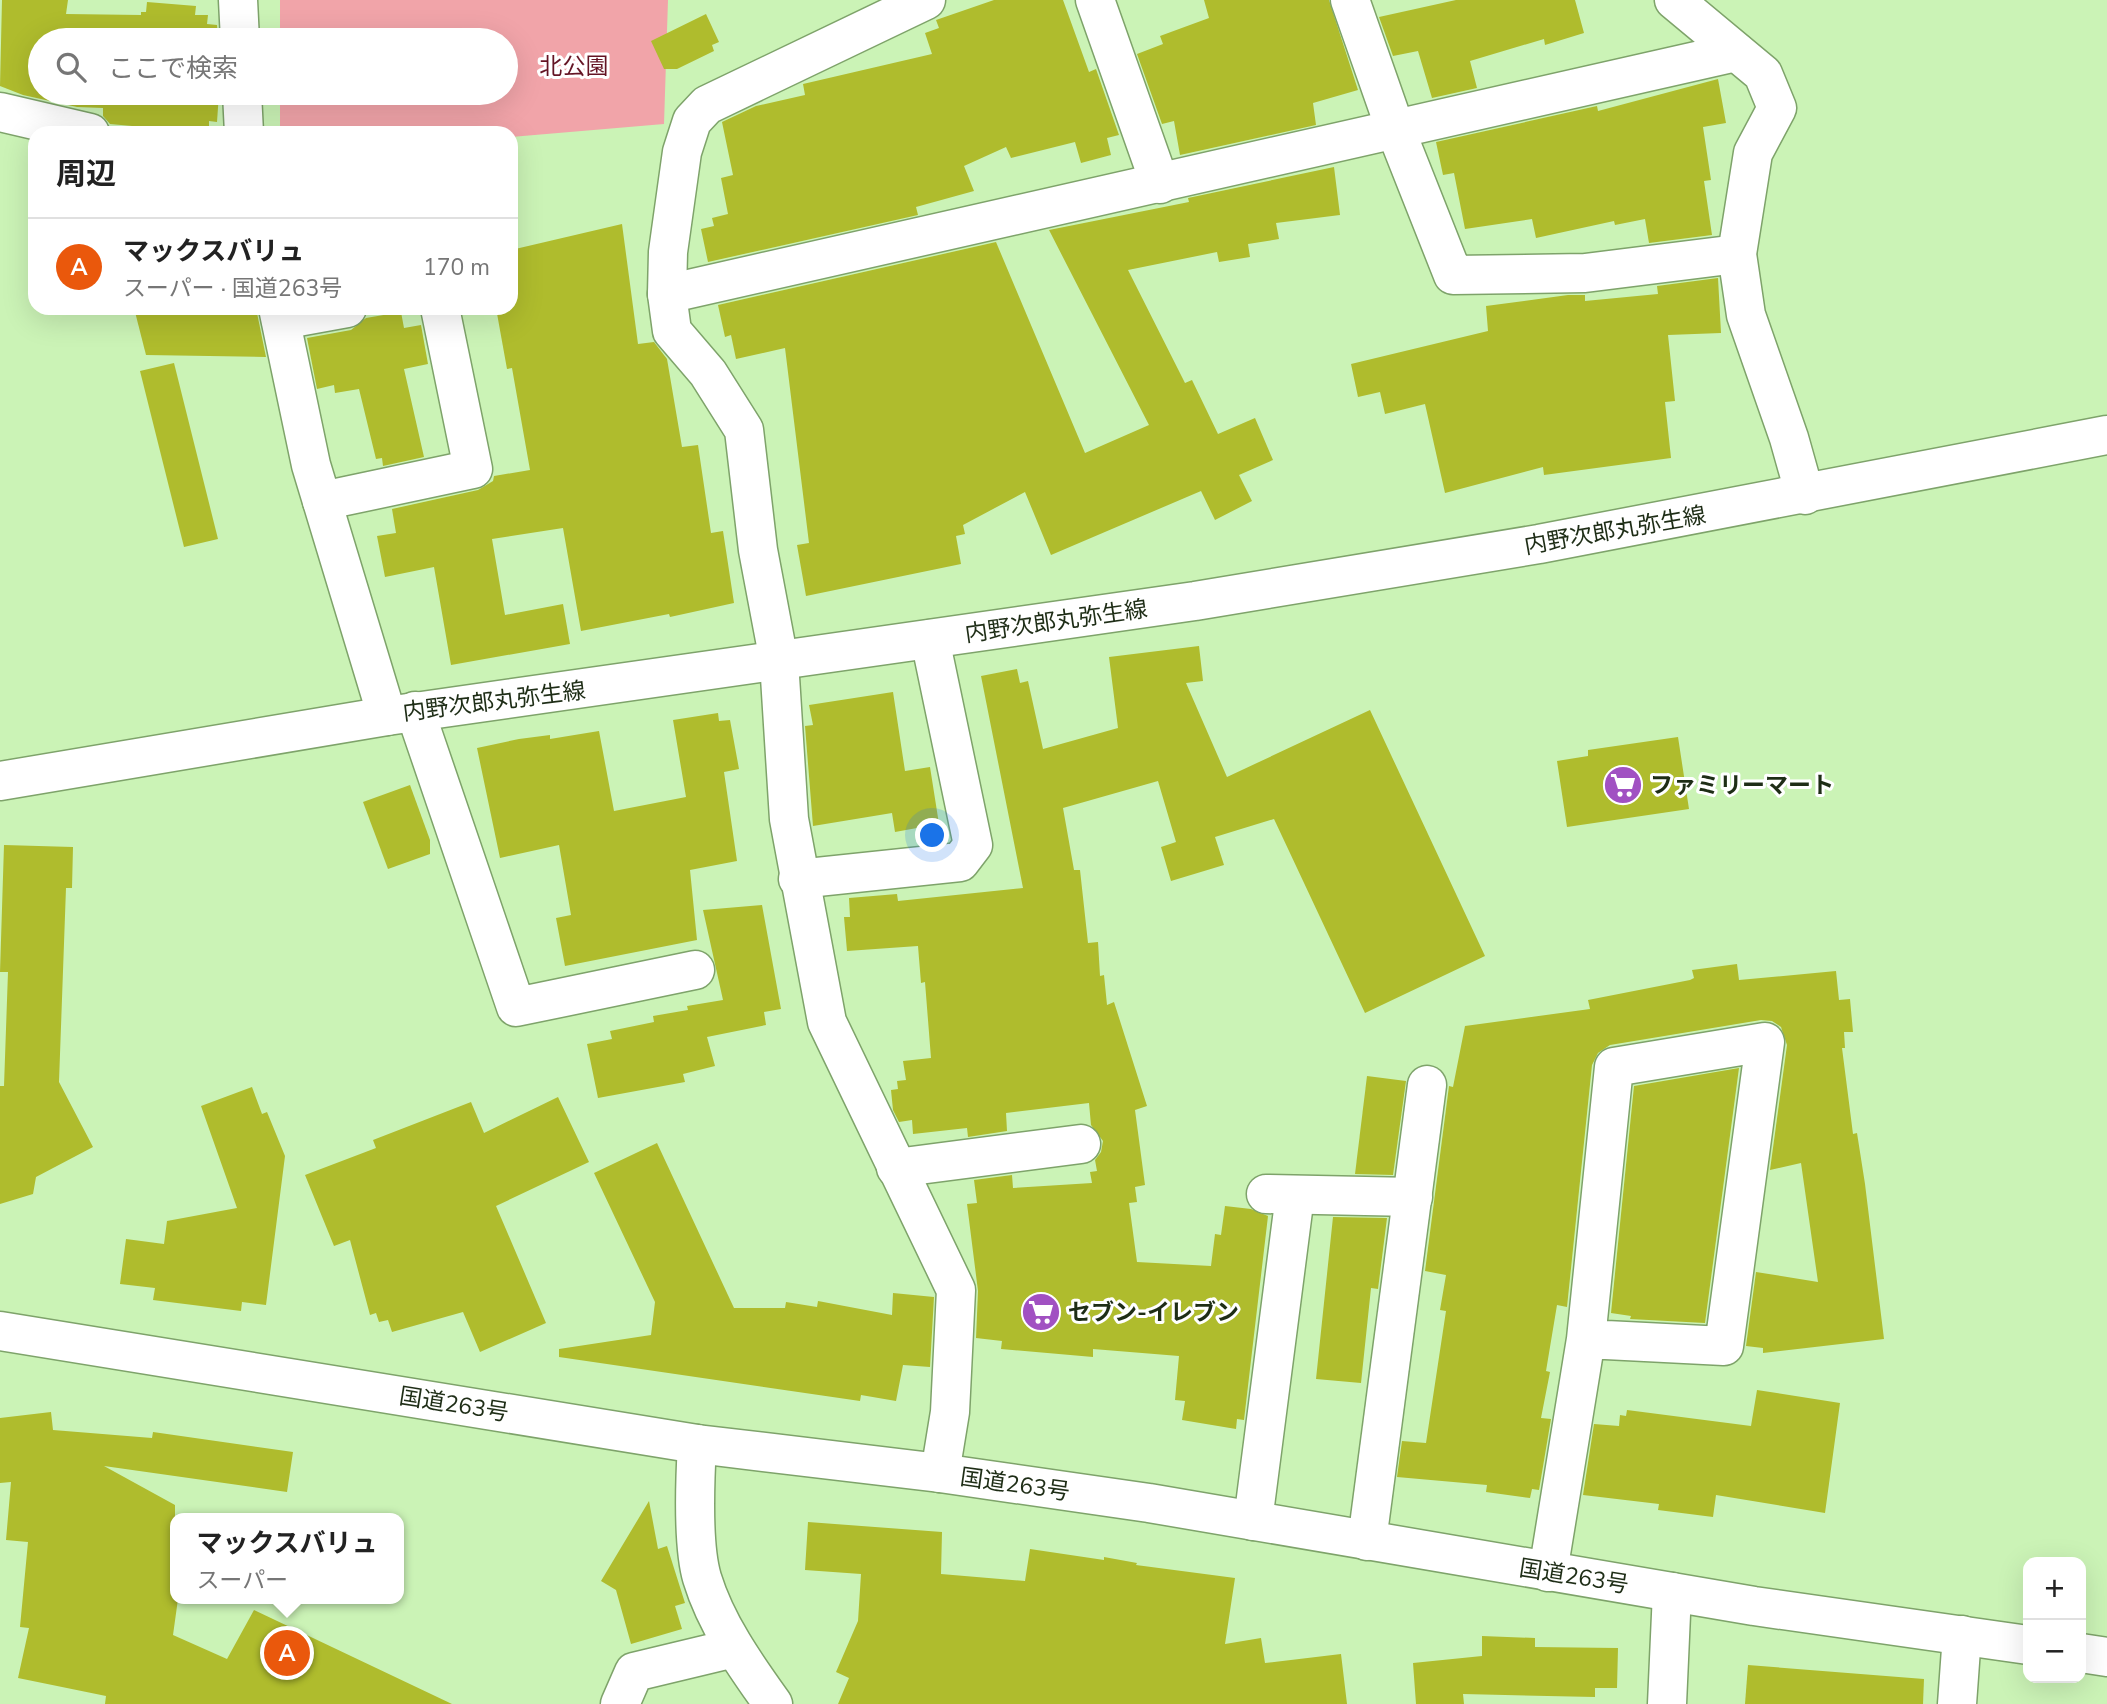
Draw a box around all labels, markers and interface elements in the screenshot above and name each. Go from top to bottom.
search box [28,28,518,105]
icon: search [52,48,90,86]
text: ここで検索 [108,51,238,86]
park label: 北公園 [540,51,609,82]
text: 周辺 [56,154,116,195]
text: マックスバリュ [123,234,304,269]
text: A [70,252,88,283]
text: 170 m [423,252,490,283]
text: スーパー · 国道263号 [123,273,342,304]
street label: 内野次郎丸弥生線 [1522,499,1708,562]
street label: 内野次郎丸弥生線 [963,593,1149,650]
street label: 内野次郎丸弥生線 [401,675,587,728]
supermarket icon: ファミリーマート [1602,764,1644,806]
place label: ファミリーマート [1650,770,1834,801]
your location [915,818,949,852]
supermarket icon: セブン-イレブン [1020,1291,1062,1333]
place label: セブン-イレブン [1068,1297,1239,1328]
street label: 国道263号 [397,1381,511,1428]
street label: 国道263号 [958,1461,1072,1508]
popup [170,1513,404,1604]
text: マックスバリュ [196,1526,378,1561]
street label: 国道263号 [1517,1553,1631,1600]
map controls [2023,1557,2086,1683]
button: + [2023,1557,2086,1620]
text: スーパー [196,1565,288,1596]
button: − [2023,1620,2086,1683]
pin: A [264,1627,310,1679]

